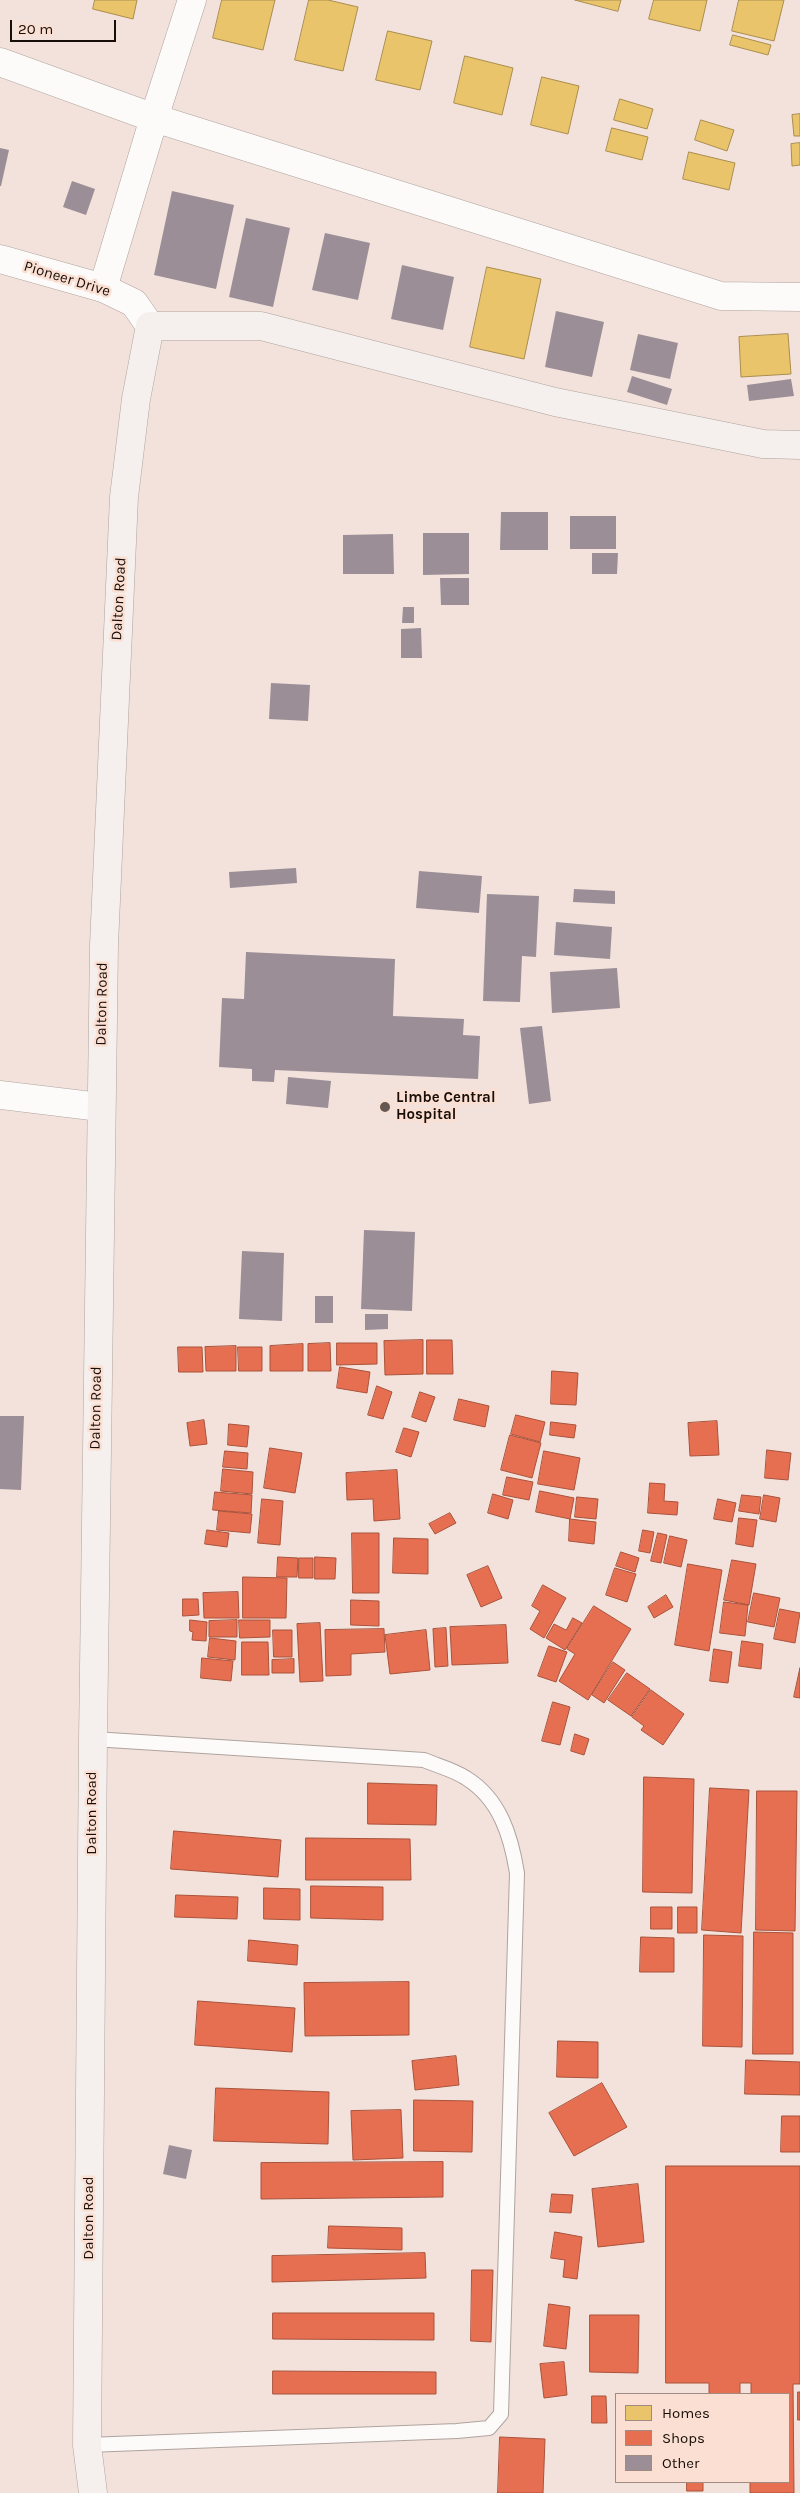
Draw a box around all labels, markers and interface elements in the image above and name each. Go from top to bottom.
scale bar [12,10,119,42]
text: 20 m [18,20,53,38]
street label: Pioneer Drive [22,257,112,301]
street label: Dalton Road [108,557,130,641]
street label: Dalton Road [92,962,112,1046]
place label: Limbe Central Hospital [396,1089,495,1124]
marker: Limbe Central Hospital [378,1100,392,1114]
street label: Dalton Road [86,1366,106,1450]
street label: Dalton Road [83,1771,101,1855]
street label: Dalton Road [80,2176,98,2260]
legend [615,2393,790,2483]
text: Homes [662,2404,710,2422]
text: Shops [662,2429,705,2447]
text: Other [662,2454,700,2472]

